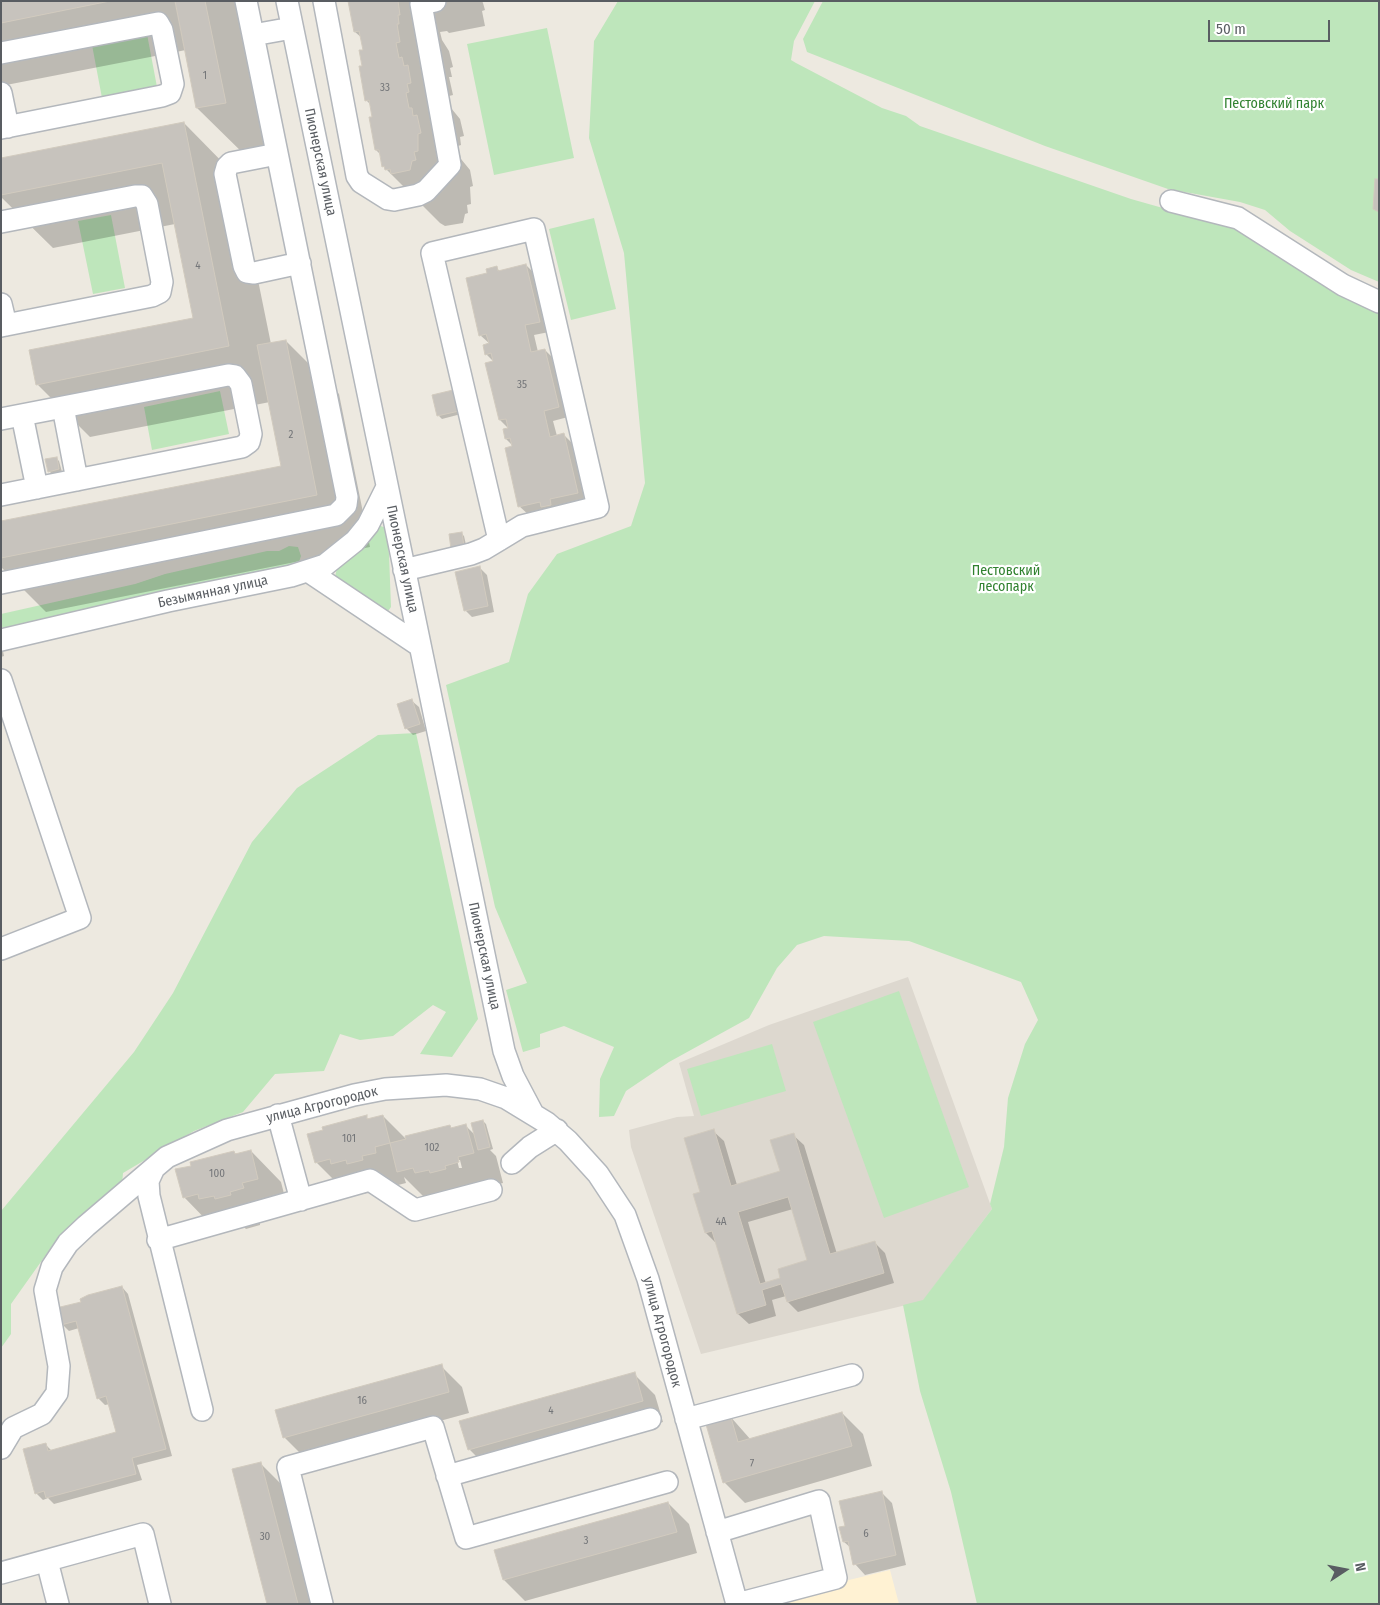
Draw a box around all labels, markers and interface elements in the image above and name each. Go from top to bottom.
scale bar [1210,10,1332,42]
text: 50 m [1216,20,1246,38]
house number: 1 [203,69,207,83]
house number: 33 [380,81,390,95]
park label: Пестовский парк [1224,96,1324,112]
street label: Пионерская улица [300,107,340,217]
house number: 4 [195,259,201,273]
house number: 35 [517,378,527,392]
house number: 2 [289,428,293,442]
street label: Пионерская улица [382,504,422,614]
park label: Пестовский лесопарк [972,563,1040,596]
street label: Безымянная улица [156,572,270,612]
street label: Пионерская улица [464,901,504,1011]
street label: улица Агрогородок [265,1083,379,1127]
house number: 101 [342,1132,356,1146]
house number: 102 [425,1141,439,1155]
house number: 100 [209,1167,225,1181]
house number: 4А [715,1215,727,1229]
street label: улица Агрогородок [639,1275,685,1389]
house number: 16 [357,1394,367,1408]
house number: 4 [548,1404,554,1418]
house number: 7 [750,1457,754,1471]
house number: 6 [863,1527,869,1541]
house number: 30 [260,1530,270,1544]
house number: 3 [584,1534,588,1548]
north arrow [1320,1545,1370,1595]
text: N [1351,1561,1369,1573]

